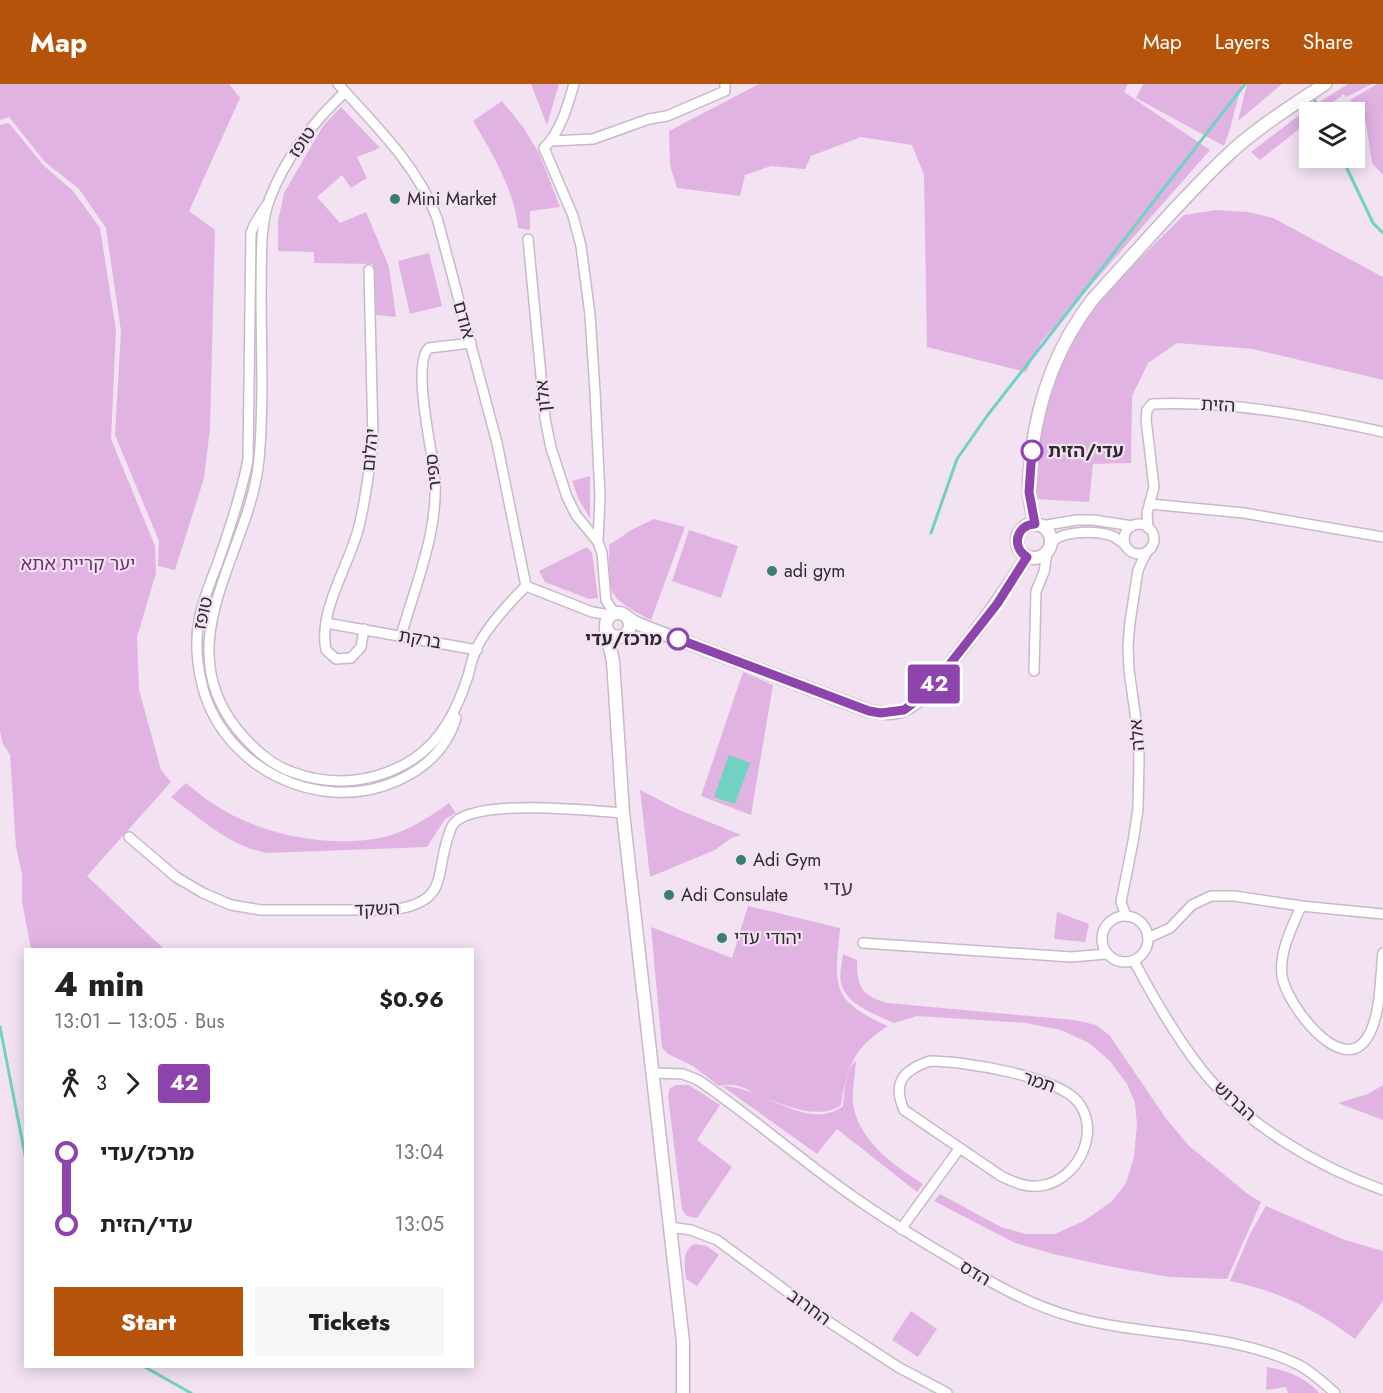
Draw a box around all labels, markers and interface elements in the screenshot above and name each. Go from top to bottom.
text: Map [30,22,87,63]
text: Map [1143,27,1182,57]
text: Layers [1215,27,1270,57]
text: Share [1303,27,1353,57]
map controls [1299,102,1365,168]
button: layers [1299,102,1365,168]
street label: טופז [282,121,322,163]
place label: Mini Market [407,186,497,212]
marker: Mini Market [388,192,402,206]
street label: אודם [446,298,482,342]
street label: אלון [528,379,558,413]
street label: הזית [1200,391,1236,419]
street label: יהלום [355,427,385,473]
place label: עדי/הזית [1048,438,1124,464]
marker: עדי/הזית [1021,440,1043,462]
street label: ספיר [418,452,448,492]
park label: יער קריית אתא [21,551,135,577]
place label: adi gym [784,558,845,584]
marker: adi gym [765,564,779,578]
street label: טופז [187,594,219,632]
street label: ברקת [397,622,443,656]
place label: מרכז/עדי [585,626,662,652]
marker: מרכז/עדי [667,628,689,650]
line badge: 42 [907,664,961,704]
text: 42 [920,669,948,699]
street label: אלה [1123,718,1151,752]
place label: Adi Gym [753,847,821,873]
marker: Adi Gym [734,853,748,867]
district label: עדי [823,873,853,903]
place label: Adi Consulate [681,882,788,908]
marker: Adi Consulate [662,888,676,902]
street label: השקד [354,895,400,923]
place label: יהודי עדי [734,925,802,951]
marker: יהודי עדי [715,931,729,945]
text: 4 min [54,961,144,1008]
text: $0.96 [379,983,444,1015]
text: 13:01 – 13:05 · Bus [54,1007,225,1036]
street label: תמר [1019,1064,1059,1100]
icon: walk [54,1067,87,1100]
icon: forward [116,1067,149,1100]
text: 42 [170,1068,198,1098]
text: 3 [96,1069,107,1098]
street label: הברוש [1208,1075,1262,1127]
text: מרכז/עדי [100,1136,194,1168]
text: 13:04 [394,1138,444,1167]
text: עדי/הזית [100,1208,193,1240]
text: 13:05 [395,1210,444,1239]
street label: הדס [955,1254,995,1292]
street label: החרוב [782,1282,836,1332]
button: Start [54,1287,243,1356]
button: Tickets [255,1287,444,1356]

